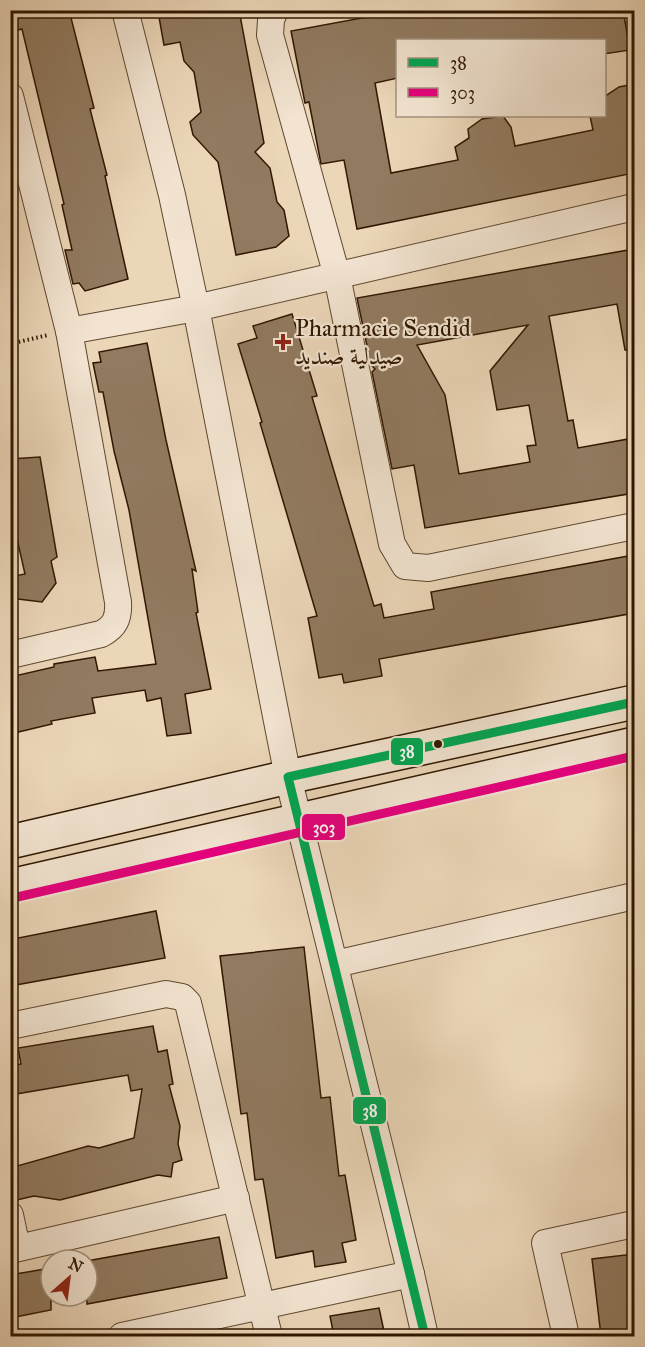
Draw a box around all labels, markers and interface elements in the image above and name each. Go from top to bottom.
legend [396,39,606,117]
text: 38 [450,52,467,74]
text: 303 [450,82,475,104]
place label: Pharmacie Sendid صيدلية صنديد [295,313,471,371]
marker: Pharmacie Sendid صيدلية صنديد [276,335,290,349]
line badge: 38 [390,737,424,766]
unlabelled marker [432,738,444,750]
text: 38 [400,742,414,762]
line badge: 303 [301,813,346,841]
text: 303 [313,818,335,838]
line badge: 38 [352,1096,387,1125]
text: 38 [363,1101,377,1121]
north arrow [39,1248,99,1308]
text: N [65,1254,87,1277]

